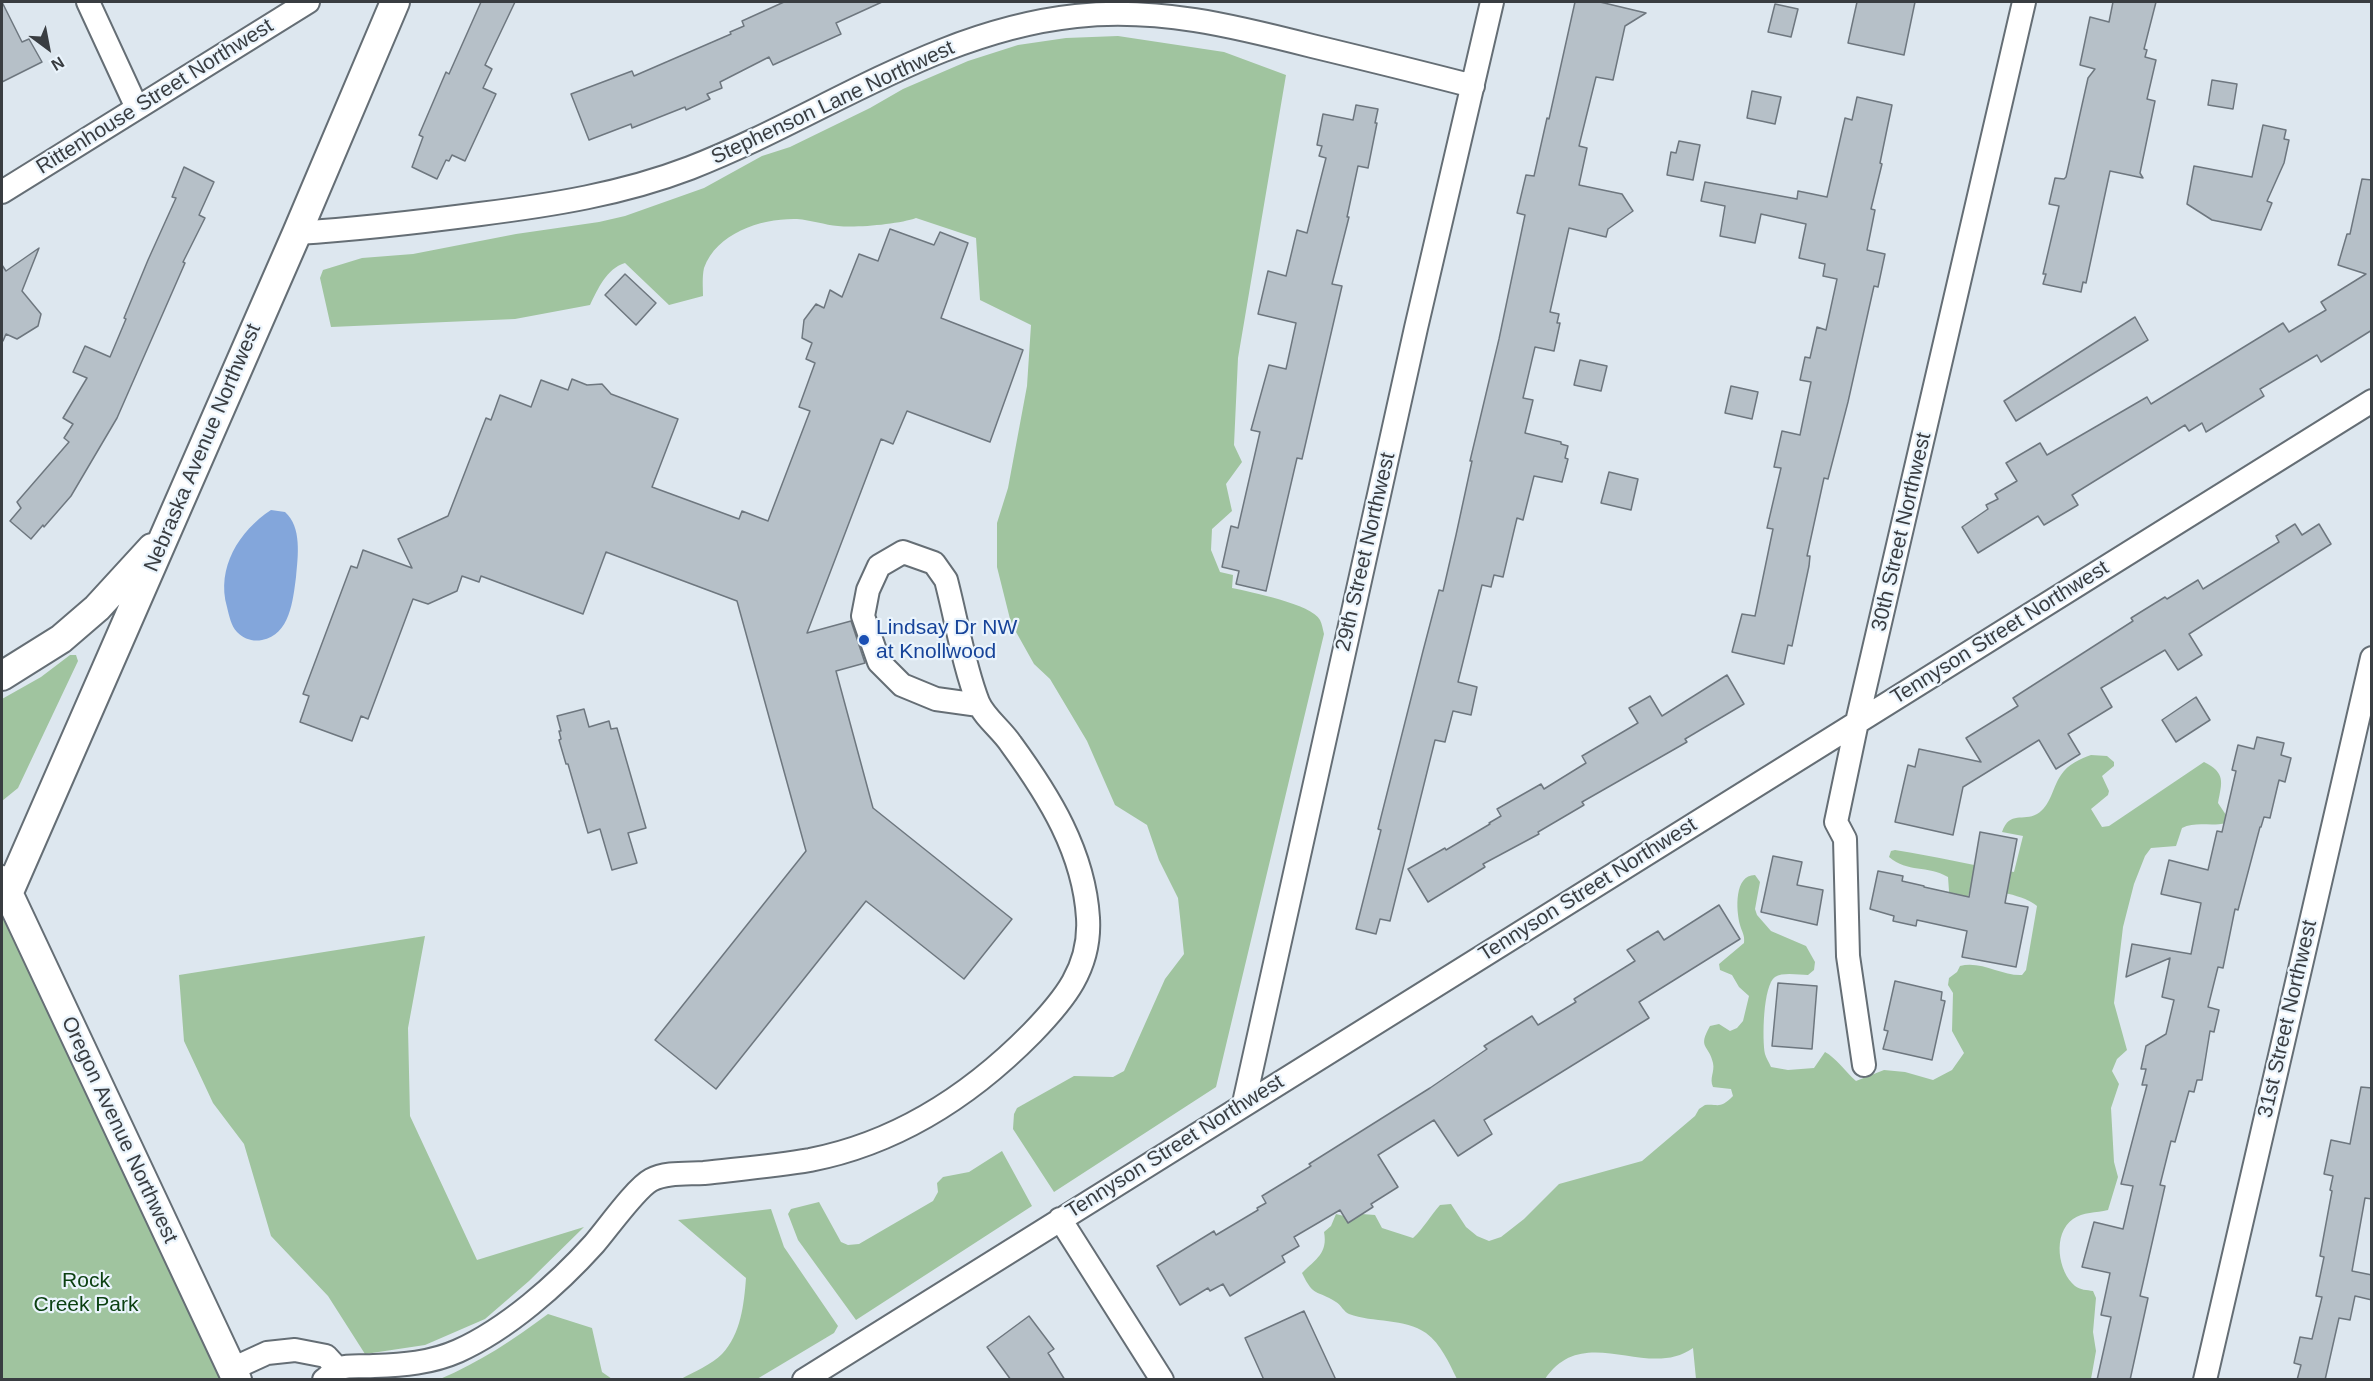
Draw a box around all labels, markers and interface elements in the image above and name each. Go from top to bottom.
street label: Rittenhouse Street Northwest [32,14,278,180]
north arrow [18,18,78,78]
street label: Stephenson Lane Northwest [708,36,958,170]
street label: Nebraska Avenue Northwest [139,320,267,576]
street label: 30th Street Northwest [1867,430,1937,634]
street label: 29th Street Northwest [1331,450,1401,654]
street label: Tennyson Street Northwest [1886,556,2114,710]
place label: Lindsay Dr NW at Knollwood [876,615,1017,665]
marker: Lindsay Dr NW at Knollwood [857,633,871,647]
street label: Tennyson Street Northwest [1474,813,1702,967]
street label: 31st Street Northwest [2253,918,2323,1120]
street label: Oregon Avenue Northwest [55,1013,183,1247]
street label: Tennyson Street Northwest [1061,1070,1289,1224]
park label: Rock Creek Park [33,1268,139,1318]

